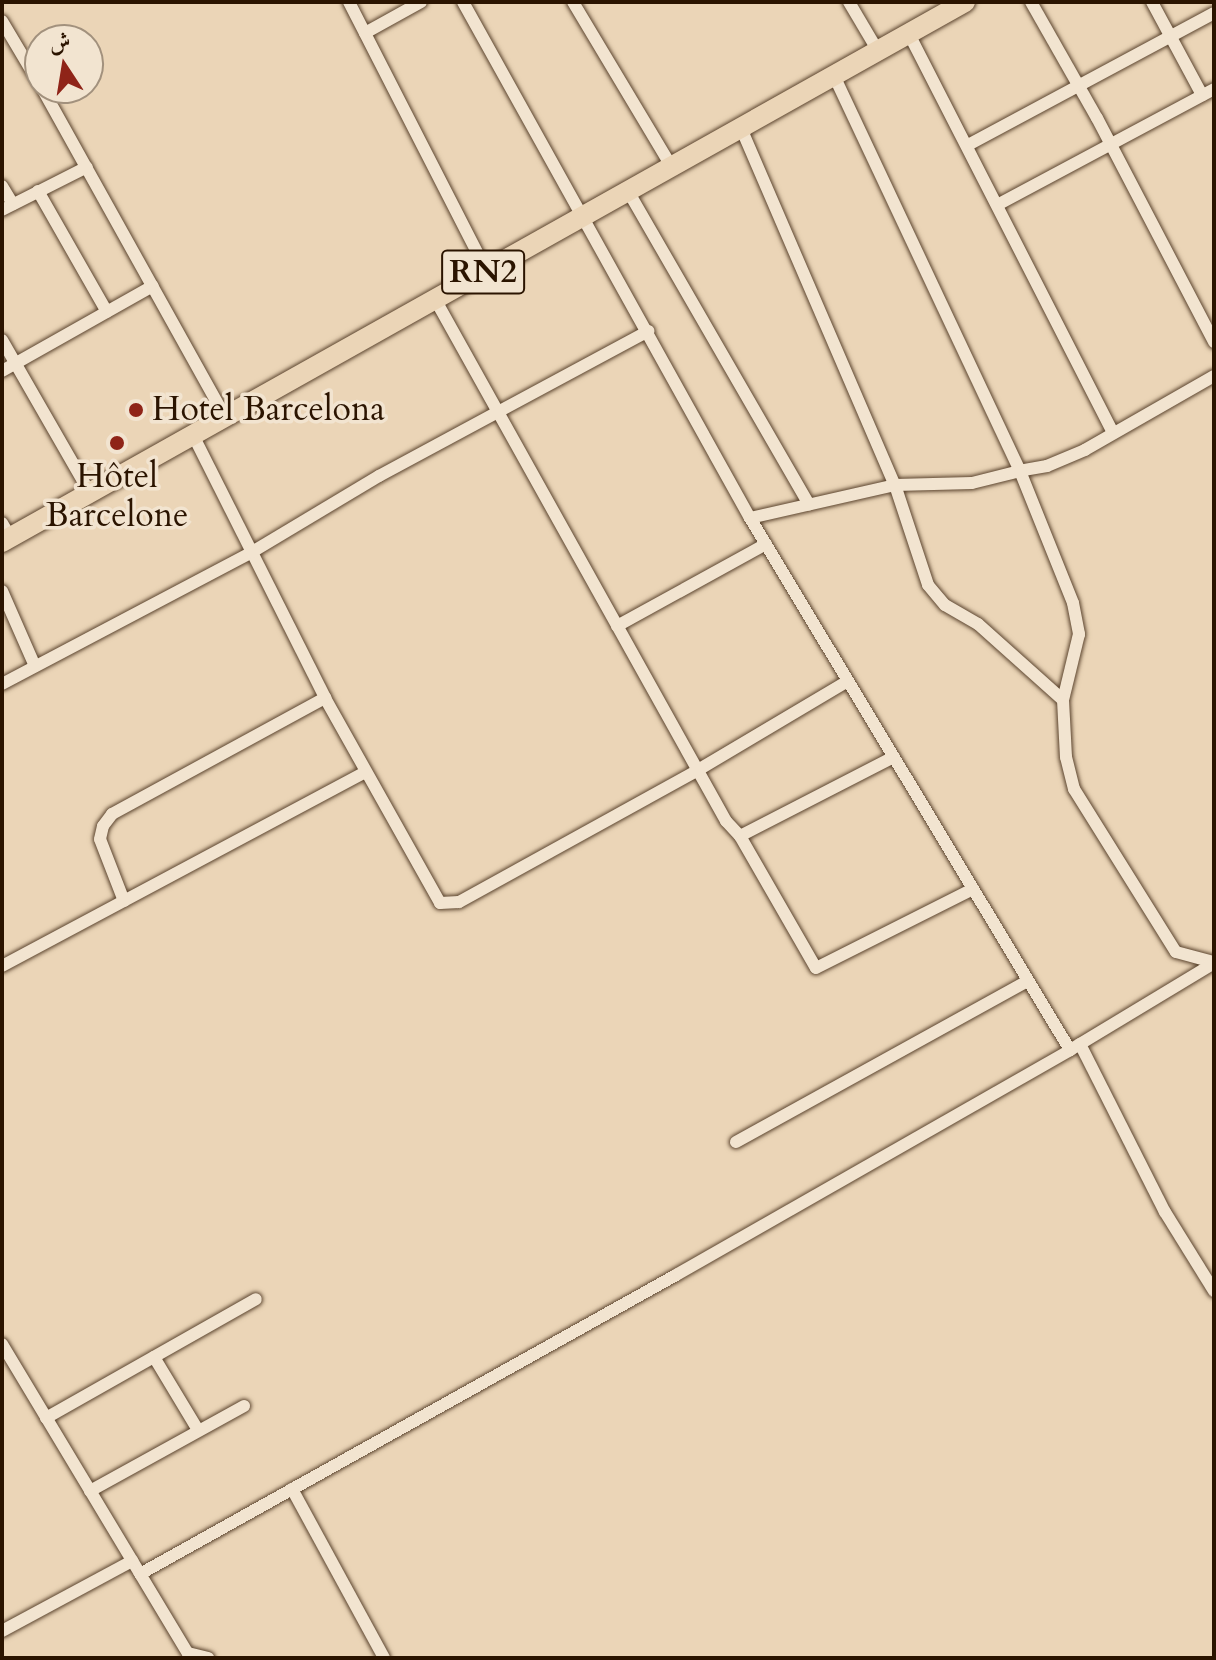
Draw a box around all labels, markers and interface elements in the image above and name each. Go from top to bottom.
north arrow [24,24,104,104]
text: ش [46,26,73,59]
road number: RN2 [441,244,525,300]
place label: Hotel Barcelona [152,390,385,430]
marker: Hotel Barcelona [127,401,145,419]
marker: Hôtel Barcelone [108,434,126,452]
place label: Hôtel Barcelone [46,456,188,536]

